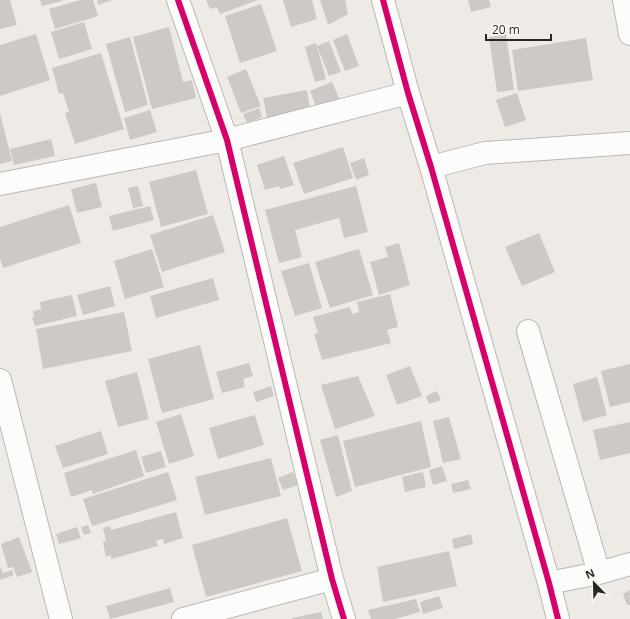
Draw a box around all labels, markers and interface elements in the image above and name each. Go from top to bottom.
scale bar [486,16,551,42]
text: 20 m [492,21,520,38]
north arrow [574,563,614,603]
text: N [583,565,597,582]

